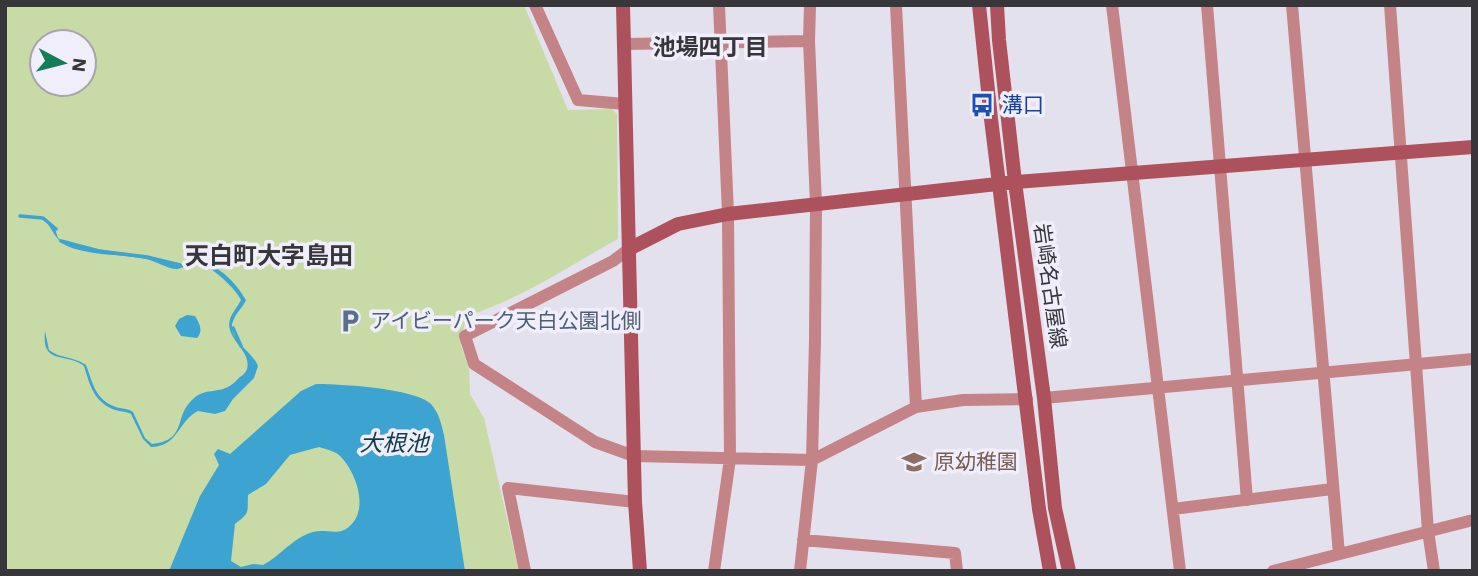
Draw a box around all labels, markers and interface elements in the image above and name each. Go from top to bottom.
north arrow [28,28,98,98]
district label: 池場四丁目 [653,34,768,61]
text: N [67,57,92,73]
bus stop icon: 溝口 [968,91,996,119]
place label: 溝口 [1002,92,1044,117]
street label: 岩崎名古屋線 [1029,222,1072,350]
district label: 天白町大字島田 [185,242,353,270]
parking icon: アイビーパーク天白公園北側 [336,307,364,335]
place label: アイビーパーク天白公園北側 [370,308,642,333]
water label: 大根池 [360,430,431,457]
school or university icon: 原幼稚園 [900,448,928,476]
place label: 原幼稚園 [934,449,1018,474]

